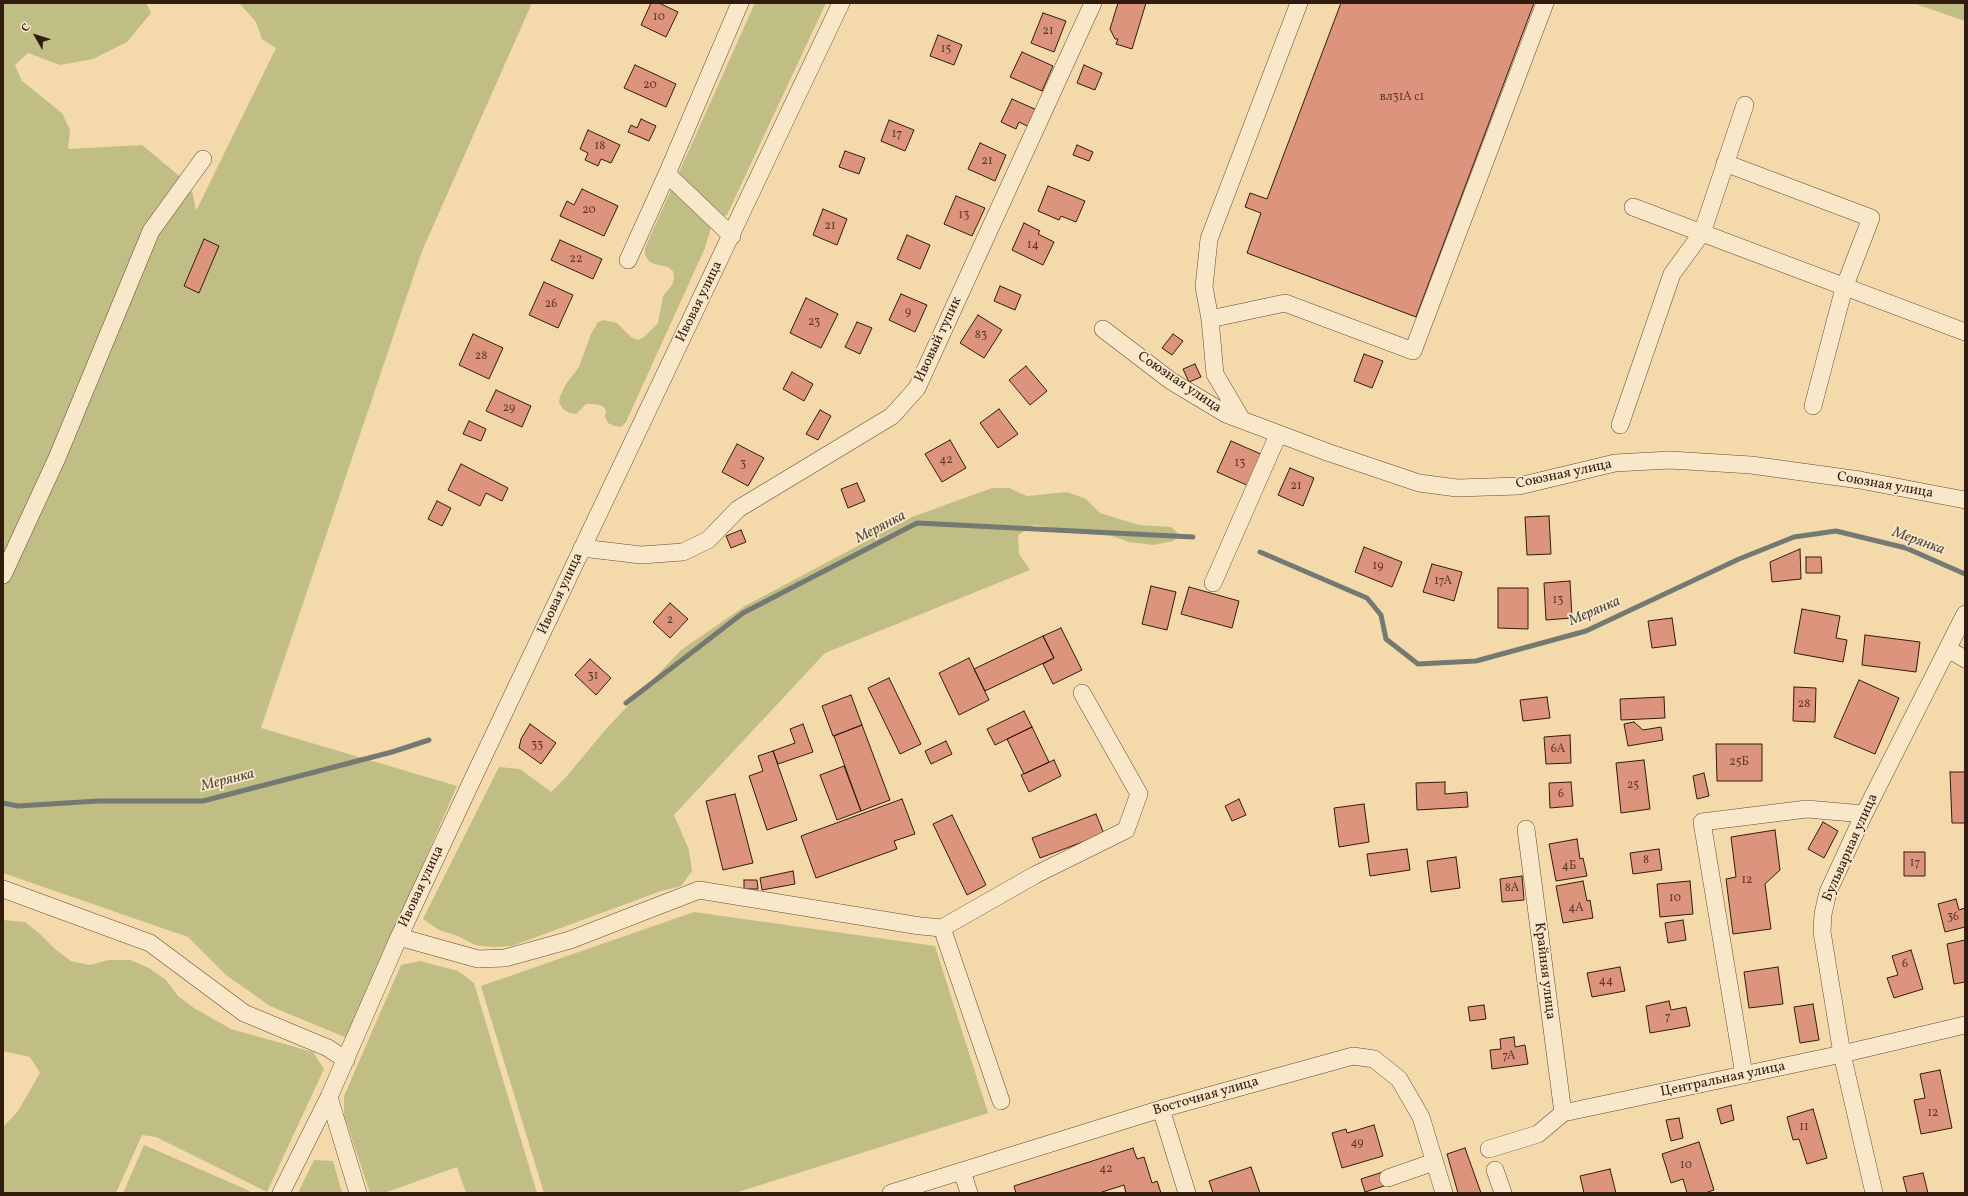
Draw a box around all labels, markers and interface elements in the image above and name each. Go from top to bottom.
house number: 10 [653,11,665,25]
north arrow [16,16,56,56]
text: С [18,21,34,36]
house number: 21 [1042,25,1054,39]
house number: 15 [941,43,951,57]
house number: 20 [643,79,657,93]
house number: вл31А с1 [1380,91,1424,105]
house number: 17 [892,128,902,142]
house number: 18 [595,140,605,154]
house number: 21 [981,155,993,169]
house number: 20 [582,204,596,218]
house number: 13 [959,209,969,223]
house number: 21 [824,220,836,234]
house number: 14 [1027,239,1039,253]
house number: 22 [570,253,582,267]
street label: Ивовая улица [673,259,727,345]
street label: Ивовый тупик [912,295,966,385]
house number: 26 [545,298,557,312]
house number: 9 [905,306,911,320]
house number: 23 [808,316,820,330]
house number: 83 [975,329,987,343]
street label: Союзная улица [1134,349,1224,417]
house number: 28 [475,350,487,364]
house number: 29 [503,402,515,416]
house number: 42 [939,454,953,468]
house number: 13 [1235,457,1245,471]
street label: Союзная улица [1514,457,1614,493]
house number: 3 [740,458,746,472]
street label: Союзная улица [1835,469,1935,503]
house number: 21 [1290,480,1302,494]
water label: Мерянка [853,508,909,548]
water label: Мерянка [1889,524,1947,560]
street label: Ивовая улица [535,550,587,638]
house number: 19 [1373,560,1383,574]
house number: 17А [1434,575,1452,589]
water label: Мерянка [1566,593,1624,631]
house number: 13 [1553,594,1563,608]
house number: 2 [667,614,673,628]
house number: 31 [588,670,598,684]
house number: 28 [1798,698,1810,712]
house number: 33 [531,739,543,753]
house number: 6А [1551,743,1565,757]
house number: 25Б [1729,756,1749,770]
water label: Мерянка [199,766,257,796]
house number: 25 [1627,779,1639,793]
house number: 6 [1558,788,1564,802]
street label: Бульварная улица [1820,791,1882,905]
street label: Ивовая улица [396,843,448,931]
house number: 8 [1643,854,1649,868]
house number: 17 [1910,857,1920,871]
house number: 4Б [1562,860,1576,874]
house number: 12 [1741,874,1753,888]
house number: 8А [1505,882,1519,896]
house number: 10 [1669,892,1681,906]
house number: 4А [1568,902,1584,916]
house number: 36 [1947,911,1959,925]
street label: Крайняя улица [1530,921,1558,1021]
house number: 6 [1902,958,1908,972]
house number: 44 [1599,975,1613,989]
house number: 7 [1665,1011,1671,1025]
house number: 7А [1502,1050,1516,1064]
street label: Центральная улица [1659,1059,1787,1101]
street label: Восточная улица [1151,1074,1261,1120]
house number: 12 [1927,1107,1939,1121]
house number: 11 [1799,1121,1809,1135]
house number: 49 [1350,1137,1364,1151]
house number: 10 [1680,1159,1692,1173]
house number: 42 [1099,1163,1113,1177]

